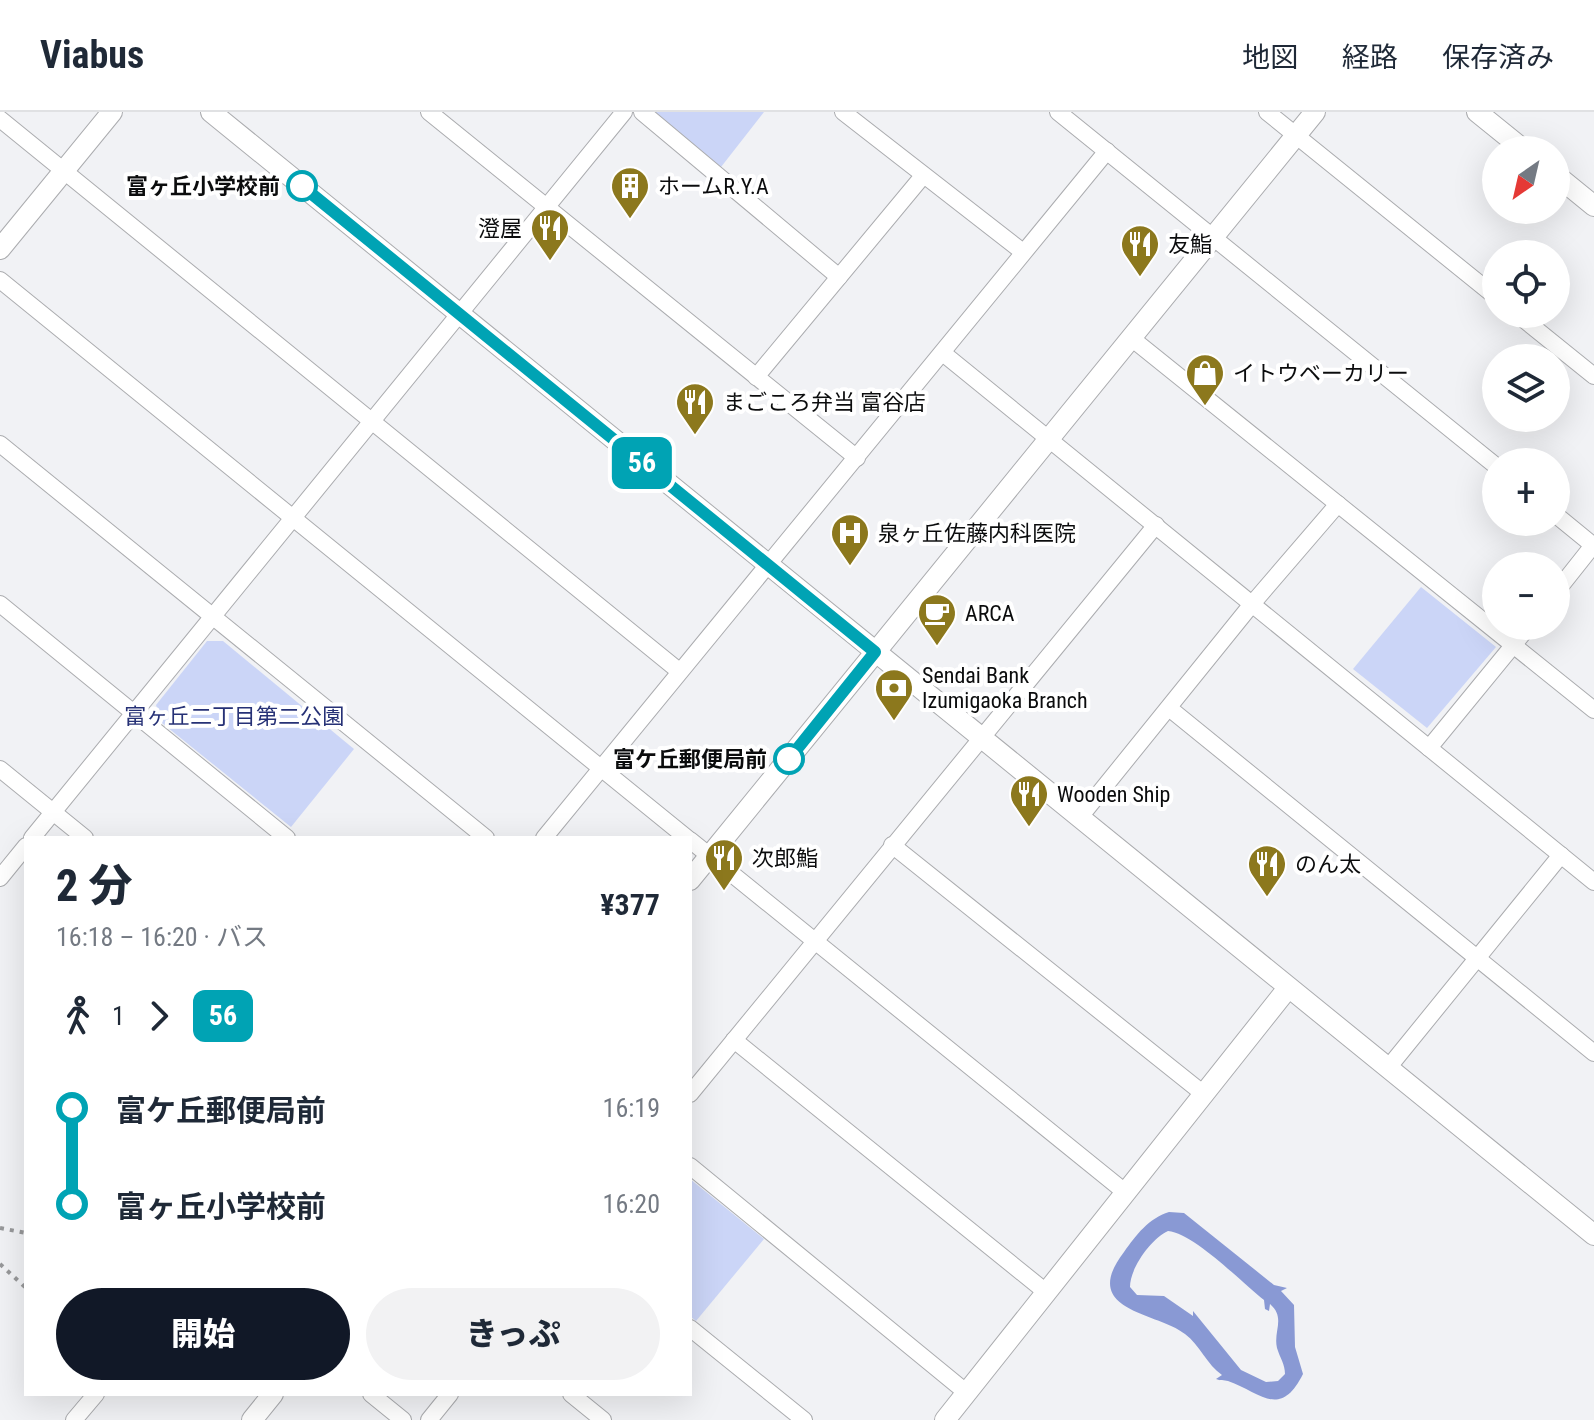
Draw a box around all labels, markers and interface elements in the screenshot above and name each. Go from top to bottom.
text: Viabus [40,33,144,77]
text: 地図 [1242,41,1298,74]
text: 経路 [1342,41,1398,74]
text: 保存済み [1442,41,1554,74]
north arrow [1482,136,1570,224]
map controls [1482,136,1570,640]
building icon: ホームR.Y.A [609,165,651,220]
marker: 富ヶ丘小学校前 [287,171,317,201]
place label: 富ヶ丘小学校前 [126,174,280,199]
place label: ホームR.Y.A [658,174,769,199]
restaurant icon: 澄屋 [529,207,571,262]
place label: 澄屋 [478,216,522,241]
restaurant icon: 友鮨 [1119,223,1161,278]
place label: 友鮨 [1168,232,1212,257]
button: locate [1482,240,1570,328]
button: layers [1482,344,1570,432]
shop icon: イトウベーカリー [1184,352,1226,407]
place label: イトウベーカリー [1233,361,1409,386]
restaurant icon: まごころ弁当 富谷店 [674,381,716,436]
place label: まごころ弁当 富谷店 [723,390,926,415]
line badge: 56 [606,437,678,489]
text: 56 [628,446,656,479]
button: + [1482,448,1570,536]
hospital icon: 泉ヶ丘佐藤内科医院 [829,512,871,567]
place label: 泉ヶ丘佐藤内科医院 [878,521,1076,546]
button: − [1482,552,1570,640]
cafe icon: ARCA [916,592,958,647]
place label: ARCA [965,601,1015,626]
place label: Sendai Bank Izumigaoka Branch [922,663,1088,713]
bank icon: Sendai Bank Izumigaoka Branch [873,667,915,722]
park label: 富ヶ丘二丁目第二公園 [124,704,344,729]
marker: 富ケ丘郵便局前 [774,744,804,774]
place label: 富ケ丘郵便局前 [613,747,767,772]
restaurant icon: Wooden Ship [1008,773,1050,828]
place label: Wooden Ship [1057,782,1170,807]
restaurant icon: 次郎鮨 [703,837,745,892]
restaurant icon: のん太 [1246,843,1288,898]
place label: 次郎鮨 [752,846,818,871]
place label: のん太 [1295,852,1361,877]
text: 2 分 [56,860,133,912]
text: ¥377 [600,887,660,922]
text: 16:18 – 16:20 · バス [56,922,268,952]
icon: walk [56,994,100,1038]
icon: forward [137,994,181,1038]
text: 56 [209,999,237,1032]
text: 1 [112,1001,125,1031]
text: 富ケ丘郵便局前 [116,1093,326,1128]
text: 16:19 [603,1093,660,1123]
text: 富ヶ丘小学校前 [116,1189,326,1224]
text: 16:20 [603,1189,660,1219]
button: 開始 [56,1288,350,1380]
button: きっぷ [366,1288,660,1380]

